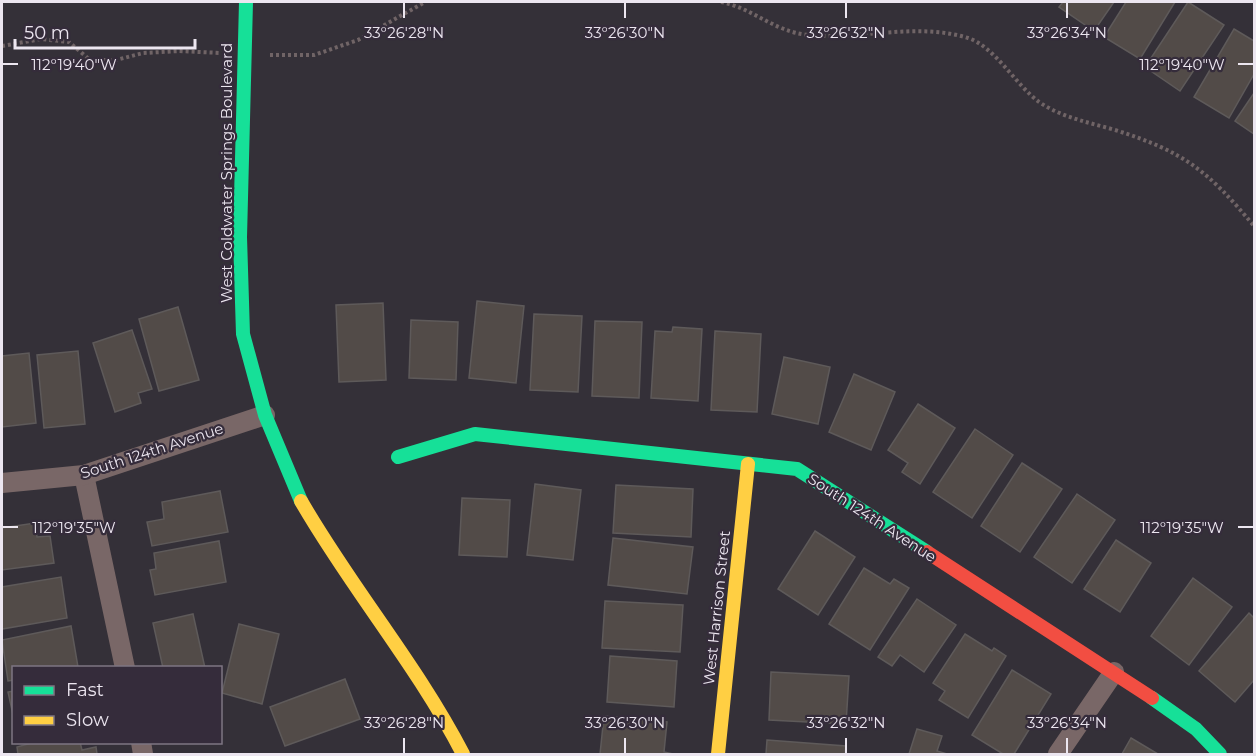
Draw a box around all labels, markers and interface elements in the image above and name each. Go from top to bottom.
scale bar [15,12,195,50]
text: 50 m [24,22,70,44]
text: 33°26'28"N [364,23,444,42]
text: 33°26'30"N [585,23,665,42]
text: 33°26'32"N [807,23,885,42]
text: 33°26'34"N [1027,23,1107,42]
street label: West Coldwater Springs Boulevard [217,43,236,303]
text: 112°19'40"W [31,55,117,74]
text: 112°19'40"W [1139,55,1225,74]
street label: South 124th Avenue [78,418,226,483]
street label: South 124th Avenue [805,469,940,566]
text: 112°19'35"W [32,518,116,537]
text: 112°19'35"W [1140,518,1224,537]
street label: West Harrison Street [699,530,734,686]
legend [12,666,222,744]
text: Fast [66,679,104,701]
text: Slow [66,709,109,731]
text: 33°26'28"N [364,713,444,732]
text: 33°26'30"N [585,713,665,732]
text: 33°26'32"N [807,713,885,732]
text: 33°26'34"N [1027,713,1107,732]

